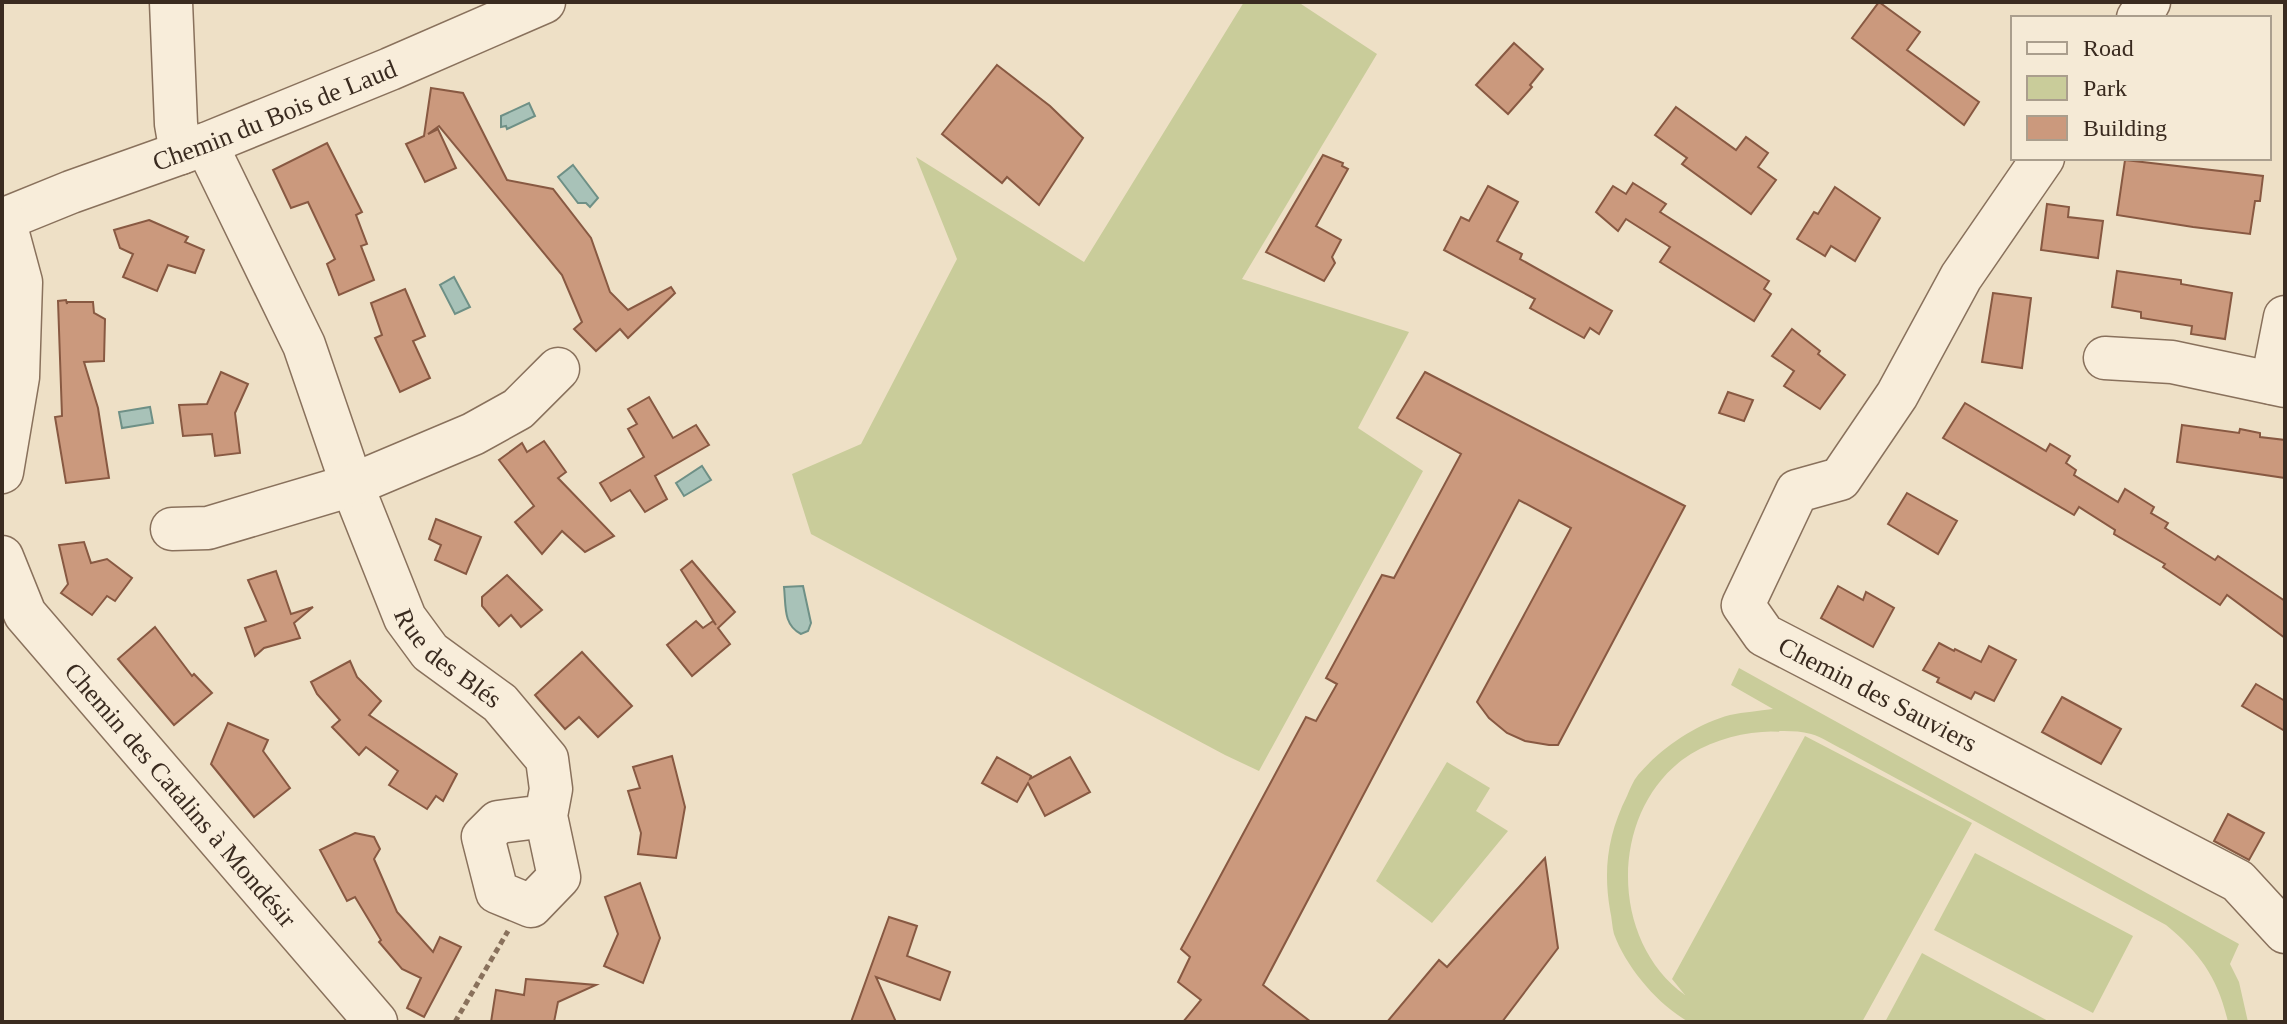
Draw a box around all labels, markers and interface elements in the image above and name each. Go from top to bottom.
legend [2011,16,2271,160]
text: Road [2083,35,2134,61]
street label: Chemin du Bois de Laud [149,54,401,177]
text: Park [2083,75,2127,101]
text: Building [2083,115,2167,141]
street label: Rue des Blés [388,605,507,714]
street label: Chemin des Sauviers [1774,631,1982,758]
street label: Chemin des Catalins à Mondésir [58,657,302,934]

